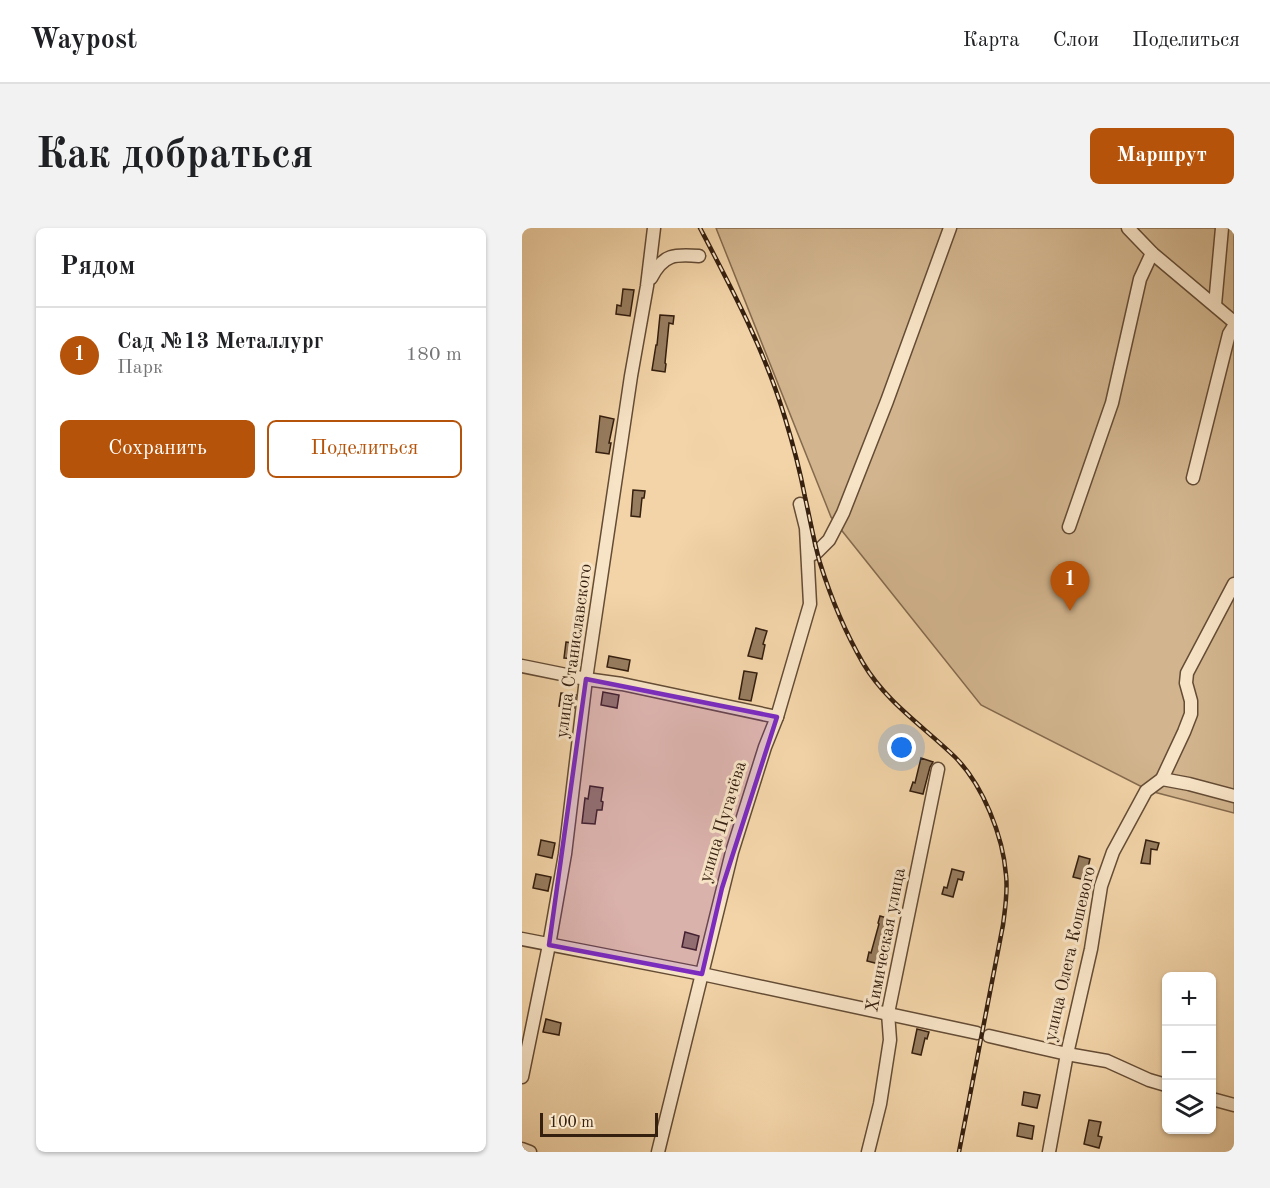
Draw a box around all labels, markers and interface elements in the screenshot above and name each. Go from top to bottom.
text: Waypost [30,27,137,55]
text: Карта [963,30,1020,51]
text: Слои [1053,30,1099,51]
text: Поделиться [1132,30,1240,51]
button: Маршрут [1090,128,1234,184]
text: Как добраться [36,135,313,177]
text: Рядом [60,254,135,280]
text: Сад №13 Металлург [117,331,323,353]
text: 1 [74,345,85,365]
text: 180 m [406,345,462,365]
text: Парк [117,358,163,378]
button: Сохранить [60,420,255,478]
button: Поделиться [267,420,462,478]
street label: улица Станиславского [553,562,595,739]
pin: 1 [1050,562,1090,611]
your location [887,733,916,762]
street label: улица Пугачёва [696,759,750,885]
street label: улица Олега Кошевого [1041,865,1099,1043]
street label: Химическая улица [863,866,909,1014]
map controls [1162,972,1216,1134]
button: + [1162,972,1216,1026]
button: − [1162,1026,1216,1080]
button: layers [1162,1080,1216,1134]
scale bar [540,1110,658,1138]
text: 100 m [549,1115,594,1131]

